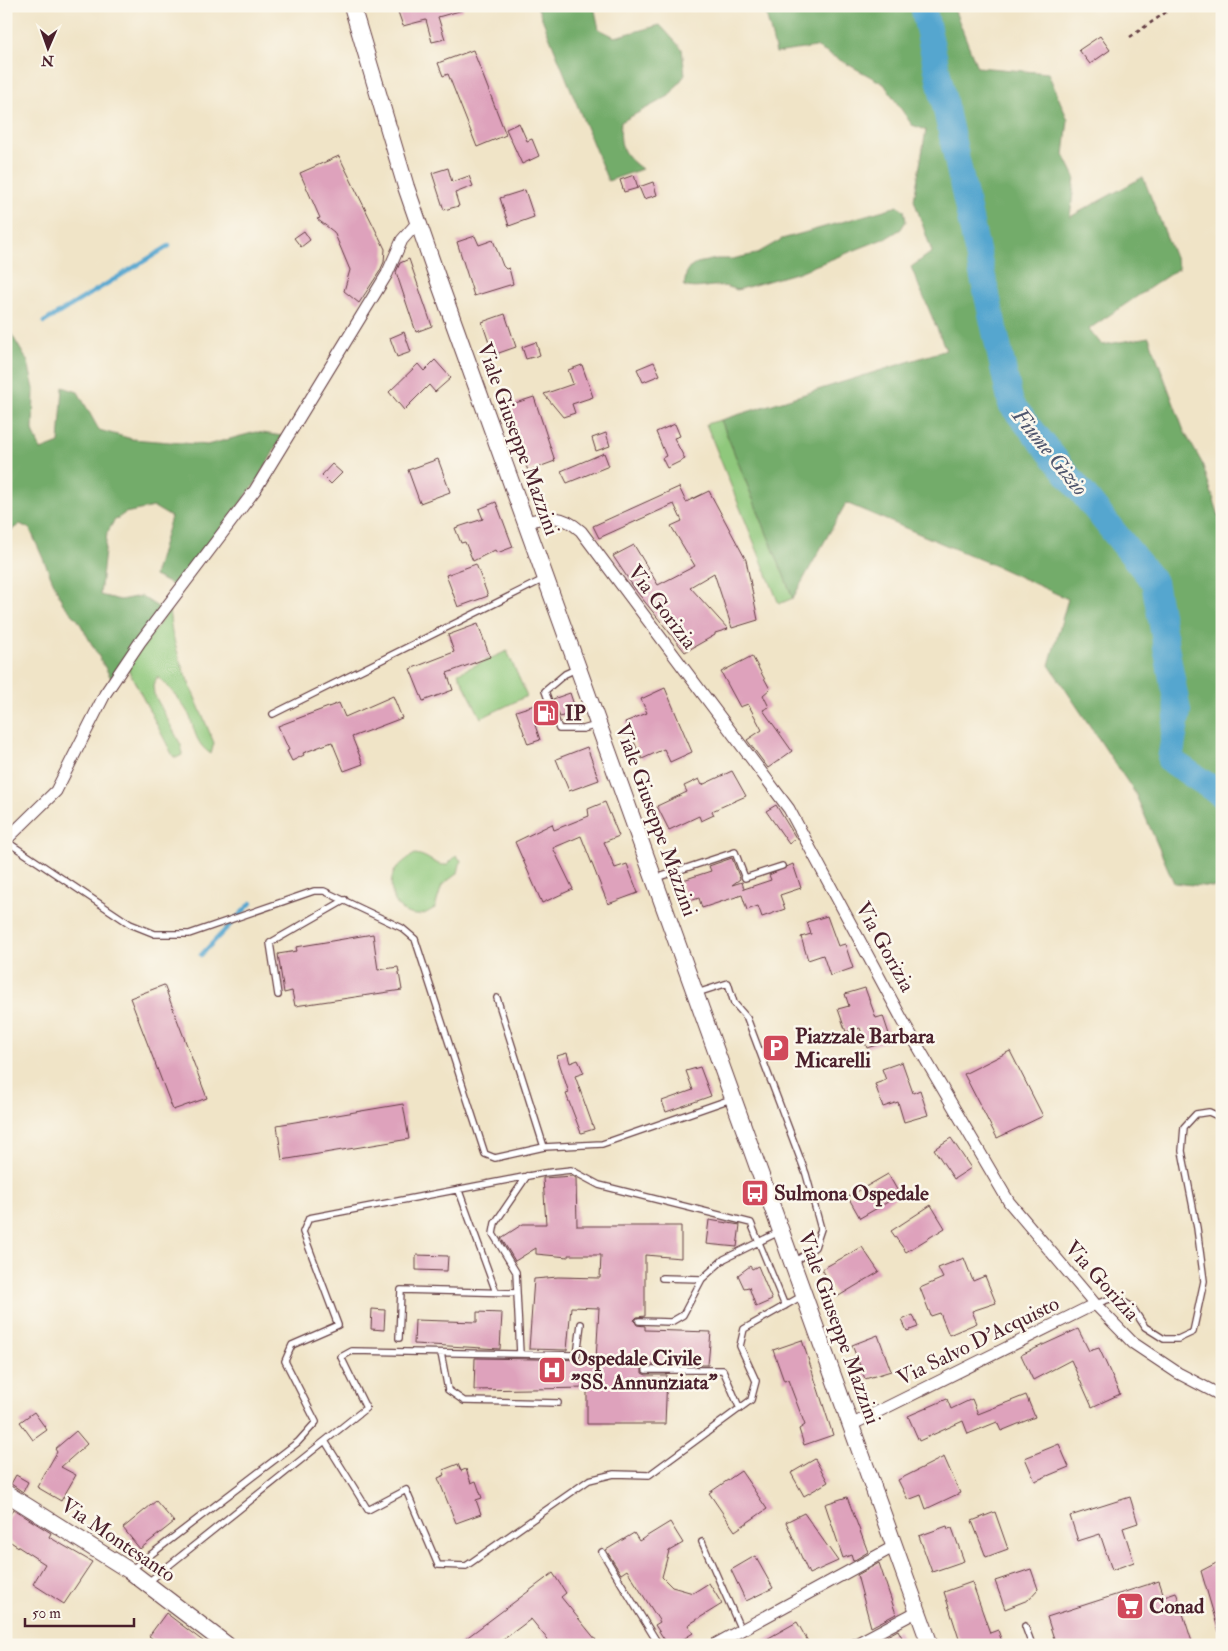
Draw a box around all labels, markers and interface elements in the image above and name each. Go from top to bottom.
north arrow [22,22,72,72]
text: N [41,52,55,69]
street label: Viale Giuseppe Mazzini [471,339,566,539]
water label: Fiume Gizio [1005,402,1094,502]
street label: Via Gorizia [621,559,703,655]
fuel station icon: IP [531,698,561,728]
place label: IP [565,700,586,727]
street label: Viale Giuseppe Mazzini [609,720,704,920]
street label: Via Gorizia [849,897,921,997]
place label: Piazzale Barbara Micarelli [794,1023,936,1074]
parking icon: Piazzale Barbara Micarelli [761,1033,791,1063]
bus stop icon: Sulmona Ospedale [740,1178,770,1208]
place label: Sulmona Ospedale [774,1180,929,1207]
street label: Viale Giuseppe Mazzini [792,1228,887,1428]
street label: Via Gorizia [1059,1235,1145,1327]
street label: Via Salvo D'Acquisto [892,1290,1064,1392]
place label: Ospedale Civile "SS. Annunziata" [571,1345,718,1396]
hospital icon: Ospedale Civile "SS. Annunziata" [537,1355,567,1385]
street label: Via Montesanto [55,1492,181,1588]
supermarket icon: Conad [1115,1591,1145,1621]
place label: Conad [1149,1593,1205,1620]
scale bar [25,1596,134,1628]
text: 50 m [32,1604,61,1623]

